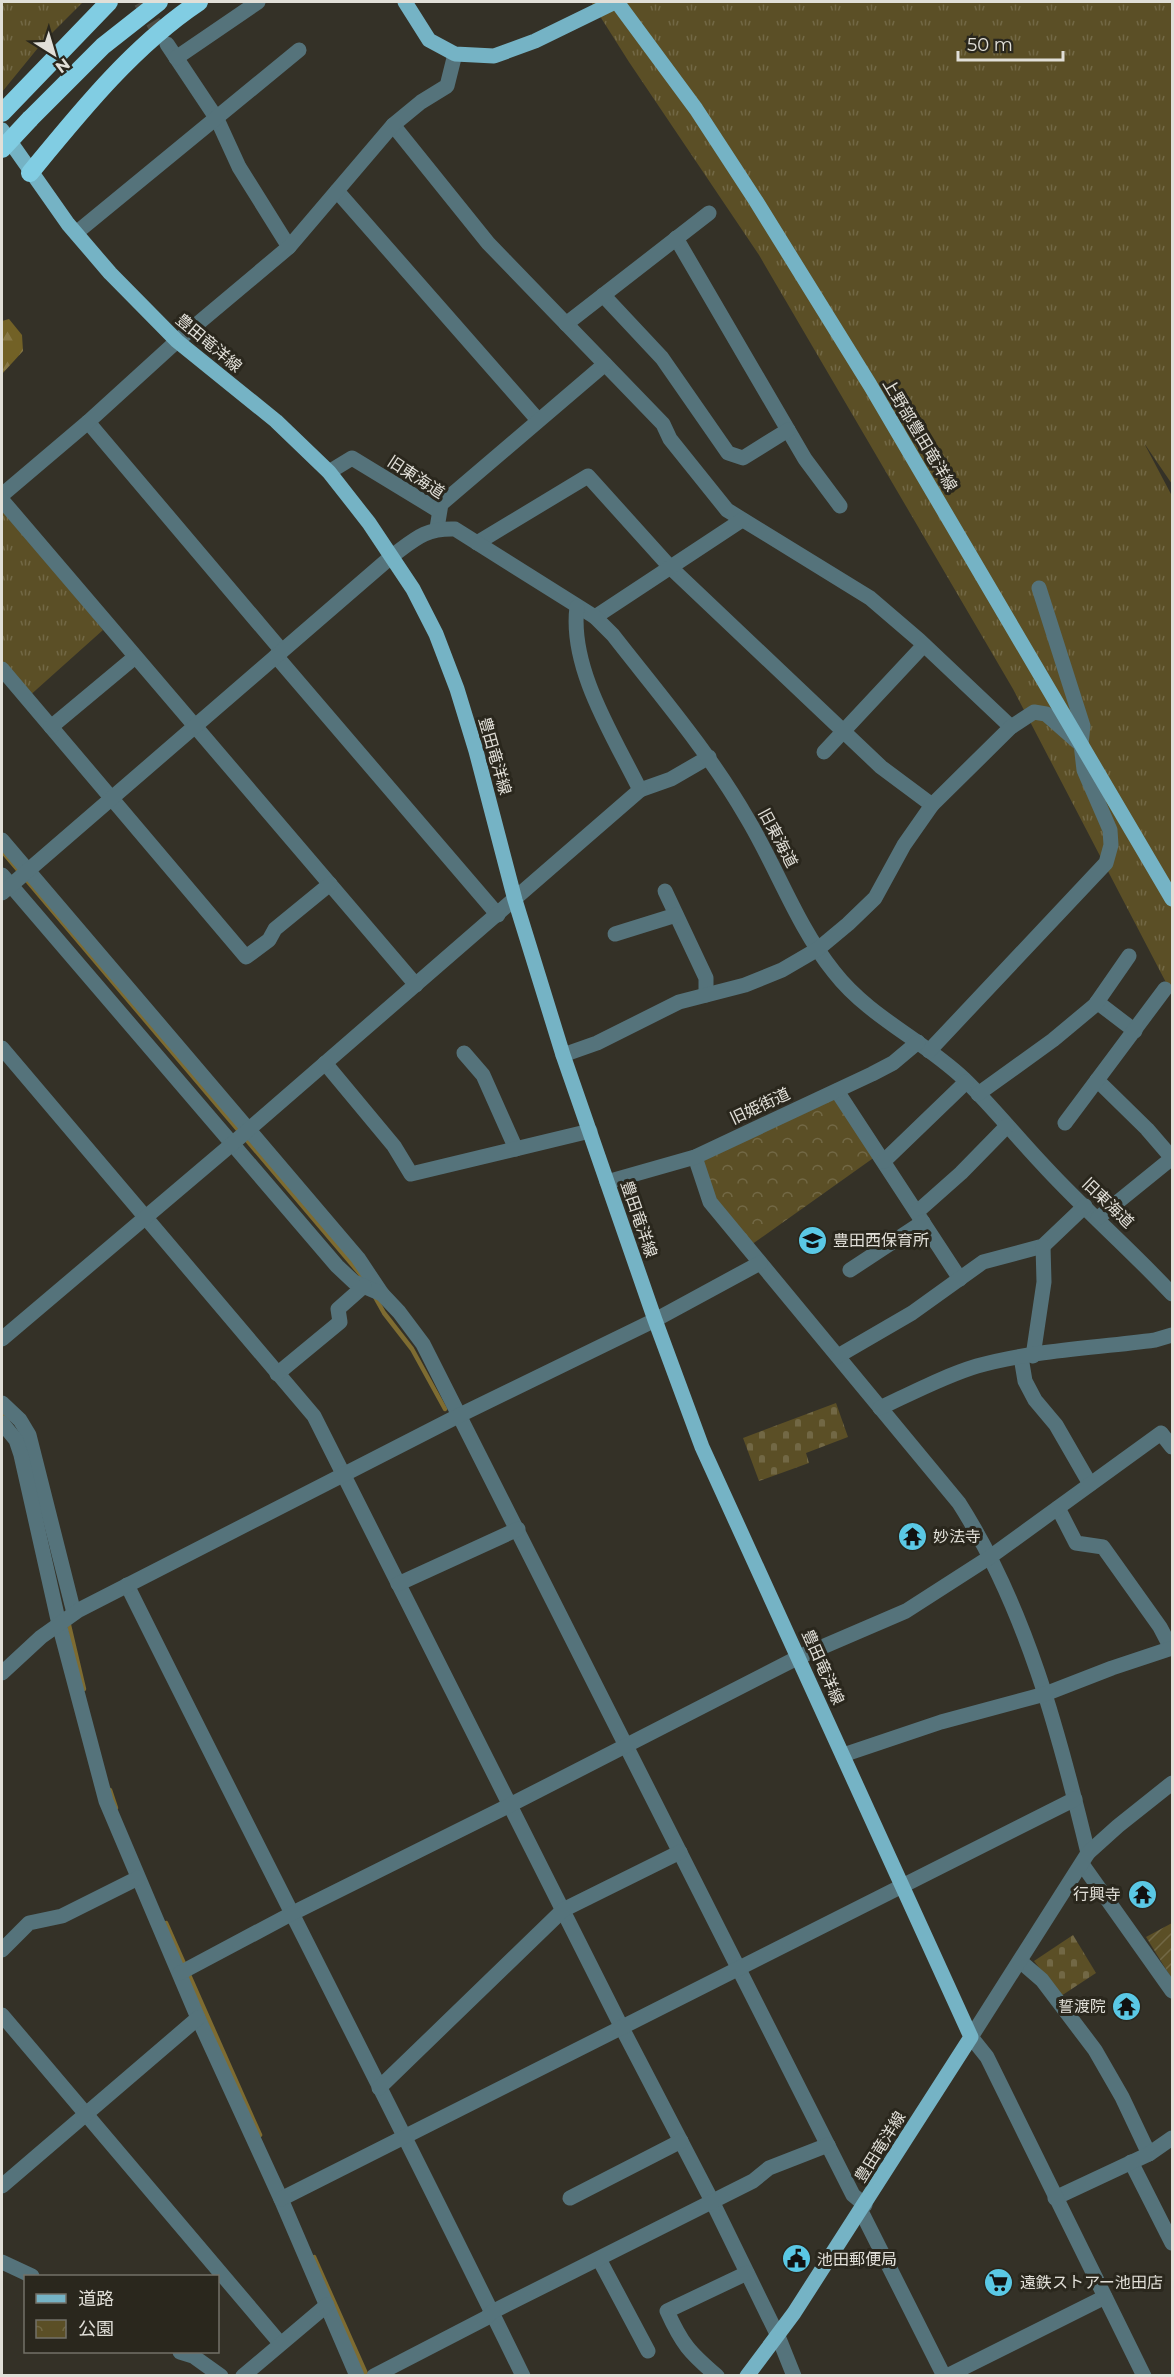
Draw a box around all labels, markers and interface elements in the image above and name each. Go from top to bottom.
north arrow [24,24,84,84]
scale bar [958,24,1063,62]
text: 50 m [967,34,1013,56]
text: N [52,54,74,77]
street label: 豊田竜洋線 [172,310,246,376]
street label: 上野部豊田竜洋線 [879,375,961,495]
street label: 旧東海道 [384,452,448,502]
street label: 豊田竜洋線 [475,715,515,797]
street label: 旧東海道 [755,805,801,871]
street label: 旧姫街道 [727,1084,793,1128]
street label: 旧東海道 [1078,1174,1138,1232]
street label: 豊田竜洋線 [617,1178,661,1260]
school or university icon: 豊田西保育所 [796,1224,828,1256]
place label: 豊田西保育所 [833,1231,929,1250]
temple icon: 妙法寺 [896,1520,928,1552]
place label: 妙法寺 [933,1527,981,1546]
street label: 豊田竜洋線 [798,1627,848,1707]
temple icon: 行興寺 [1126,1878,1158,1910]
place label: 行興寺 [1073,1885,1121,1904]
temple icon: 誓渡院 [1111,1990,1143,2022]
place label: 誓渡院 [1058,1997,1106,2016]
street label: 豊田竜洋線 [851,2108,909,2186]
public building icon: 池田郵便局 [780,2243,812,2275]
place label: 池田郵便局 [817,2250,897,2269]
supermarket icon: 遠鉄ストアー池田店 [983,2266,1015,2298]
place label: 遠鉄ストアー池田店 [1020,2273,1163,2292]
legend [24,2275,219,2353]
text: 道路 [78,2288,114,2310]
text: 公園 [78,2318,114,2340]

